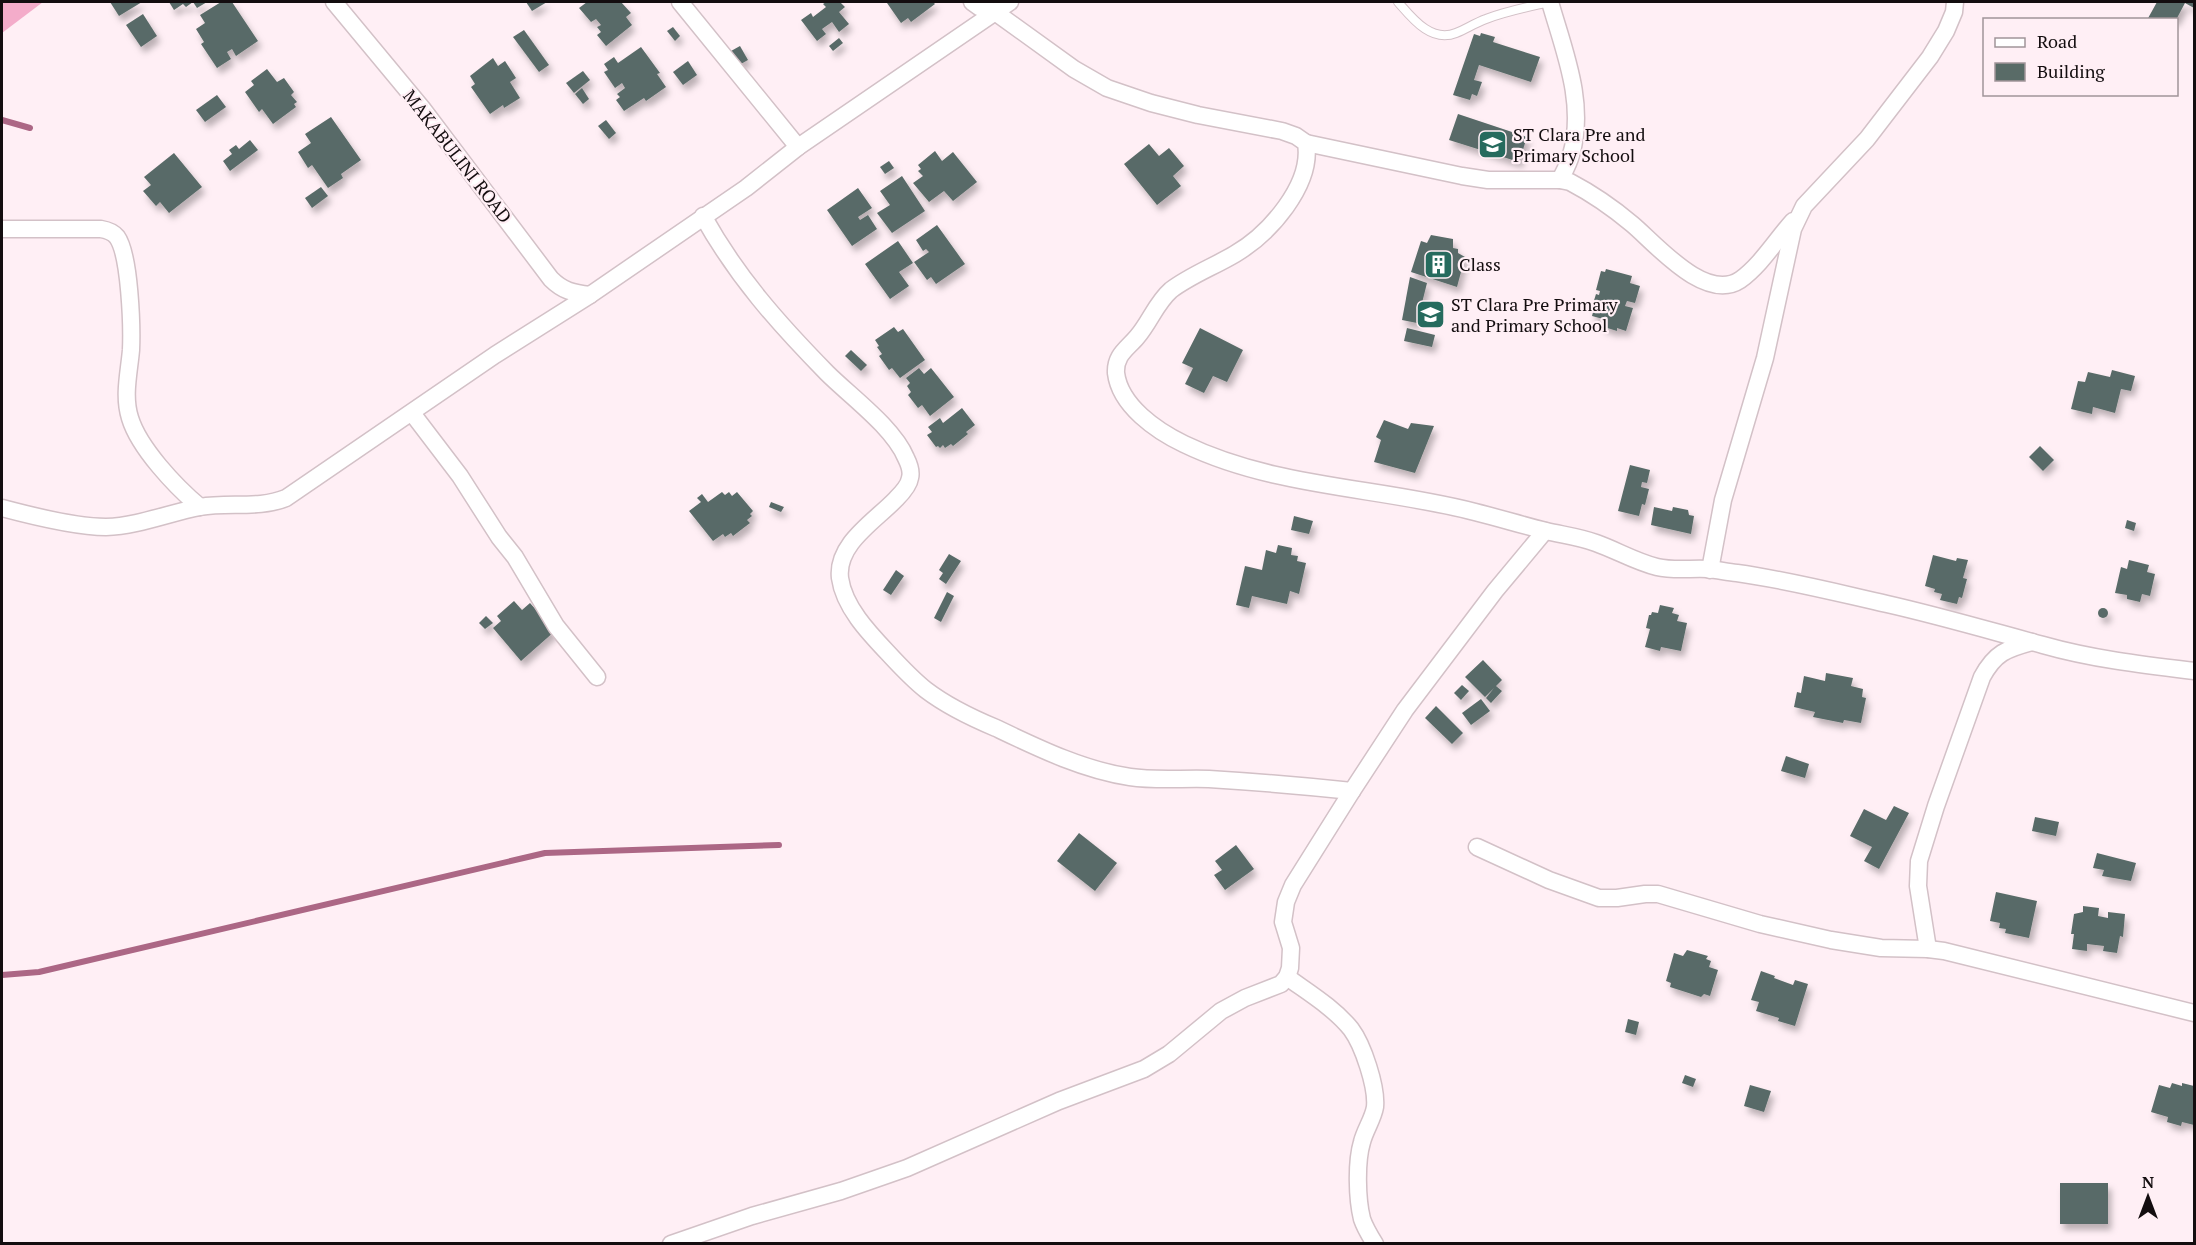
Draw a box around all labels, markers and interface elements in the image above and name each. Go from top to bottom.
legend [1983,18,2178,96]
text: Road [2037,29,2077,53]
text: Building [2037,59,2105,83]
street label: MAKABULINI ROAD [398,84,518,228]
place label: ST Clara Pre and Primary School [1513,122,1645,167]
school or university icon: ST Clara Pre and Primary School [1476,128,1508,160]
building icon: Class [1422,248,1454,280]
place label: Class [1459,252,1501,276]
place label: ST Clara Pre Primary and Primary School [1451,292,1619,337]
school or university icon: ST Clara Pre Primary and Primary School [1414,298,1446,330]
north arrow [2118,1167,2178,1227]
text: N [2142,1171,2154,1193]

